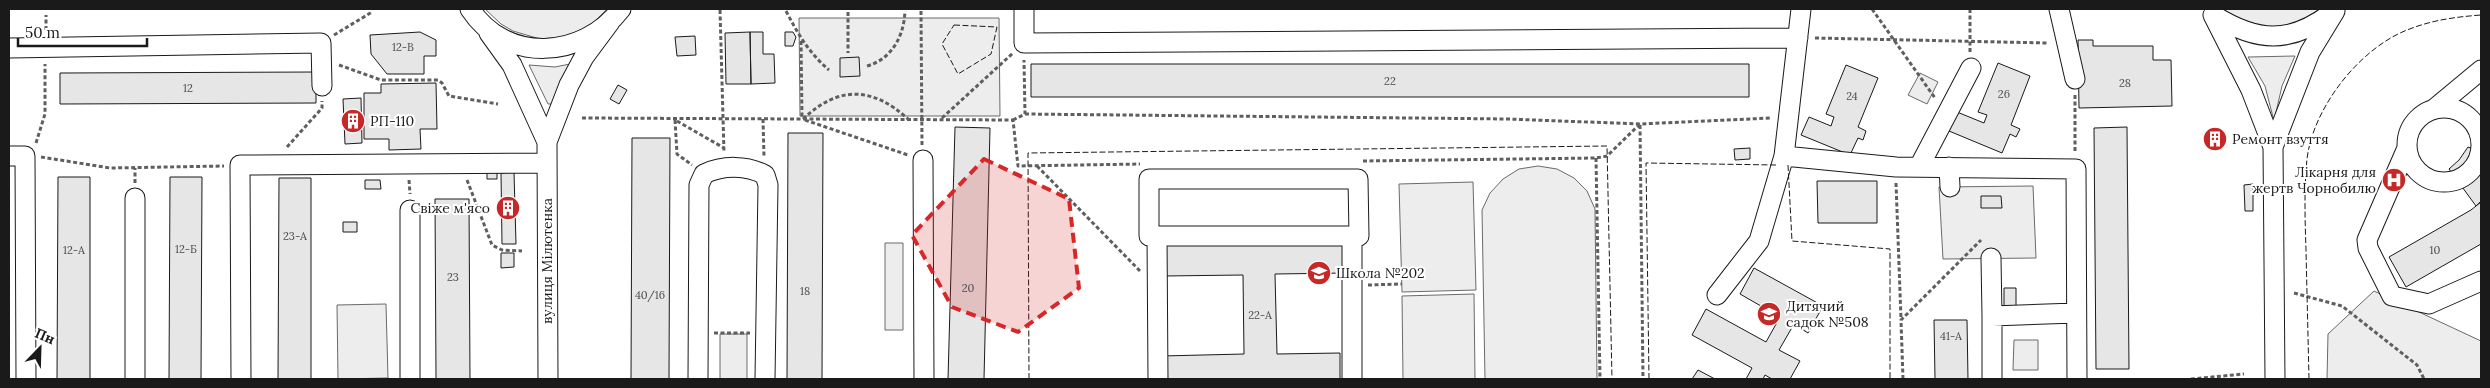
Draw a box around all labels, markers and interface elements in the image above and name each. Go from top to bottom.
scale bar [18,15,146,47]
text: 50 m [25,23,60,42]
house number: 12-В [392,40,414,54]
house number: 22 [1384,74,1396,88]
house number: 28 [2119,76,2131,90]
house number: 12 [183,81,193,95]
house number: 26 [1998,87,2010,101]
house number: 24 [1846,89,1858,103]
building icon: РП-110 [340,108,366,134]
place label: РП-110 [370,112,414,130]
building icon: Ремонт взуття [2202,126,2228,152]
place label: Ремонт взуття [2232,130,2329,148]
place label: Лікарня для жертв Чорнобилю [2252,163,2376,197]
hospital icon: Лікарня для жертв Чорнобилю [2381,167,2407,193]
building icon: Свіже м'ясо [495,195,521,221]
street label: вулиця Мілютенка [538,198,556,324]
place label: Свіже м'ясо [410,199,490,217]
house number: 23-А [283,229,308,243]
house number: 12-Б [175,242,197,256]
house number: 12-А [63,243,86,257]
house number: 10 [2430,243,2441,257]
school or university icon: Школа №202 [1306,260,1332,286]
place label: Школа №202 [1336,264,1425,282]
house number: 23 [447,270,459,284]
house number: 20 [962,281,975,295]
house number: 18 [800,284,810,298]
house number: 40/16 [635,288,665,303]
place label: Дитячий садок №508 [1786,297,1869,331]
school or university icon: Дитячий садок №508 [1756,301,1782,327]
house number: 22-А [1248,308,1273,322]
north arrow [15,323,65,373]
text: Пн [32,324,58,348]
house number: 41-А [1940,329,1963,343]

